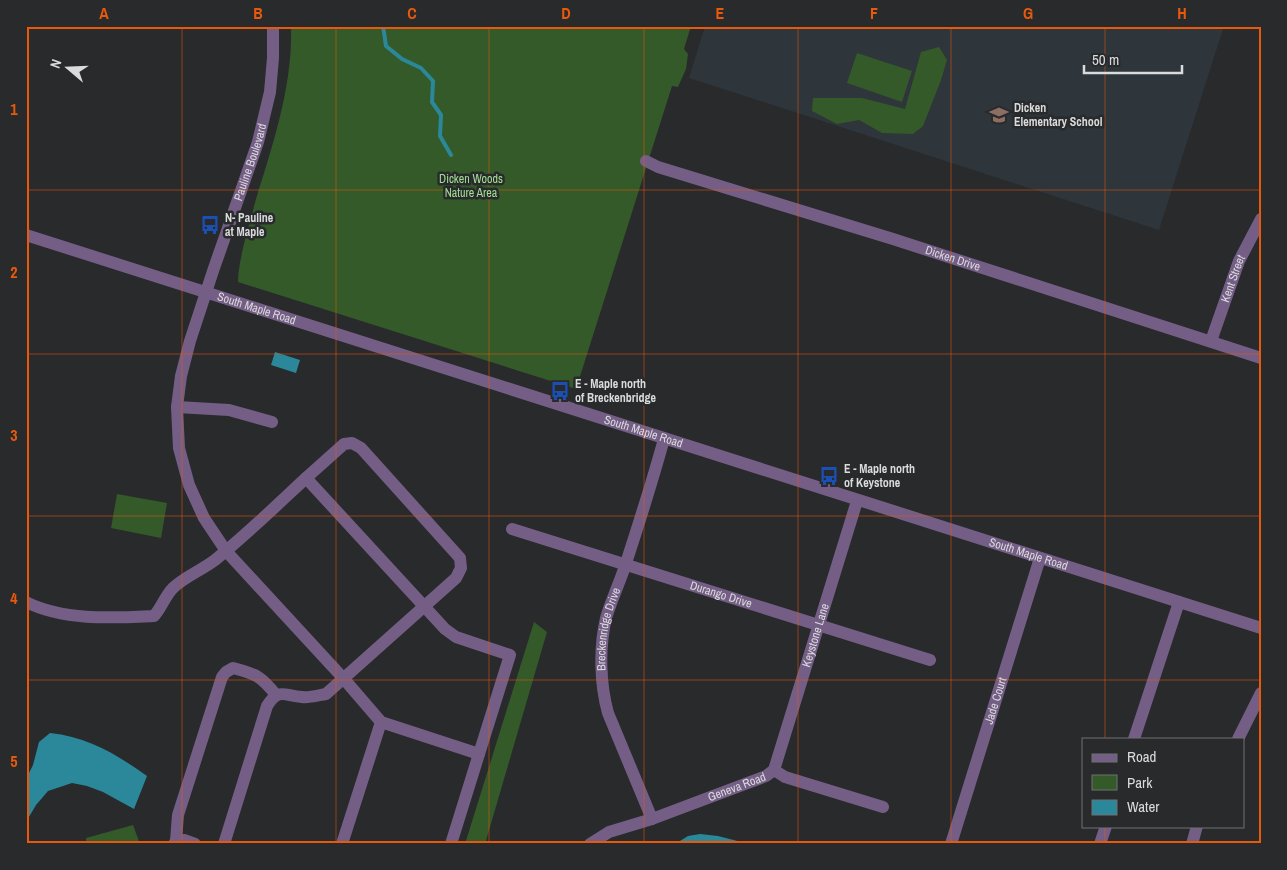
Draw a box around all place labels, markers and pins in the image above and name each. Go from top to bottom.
place label: Dicken Elementary School [1014,100,1103,130]
school or university icon: Dicken Elementary School [988,104,1010,126]
place label: N- Pauline at Maple [225,210,274,240]
bus stop icon: N- Pauline at Maple [199,214,221,236]
place label: E - Maple north of Breckenbridge [575,376,656,406]
bus stop icon: E - Maple north of Breckenbridge [549,380,571,402]
place label: E - Maple north of Keystone [844,461,915,491]
bus stop icon: E - Maple north of Keystone [818,465,840,487]

